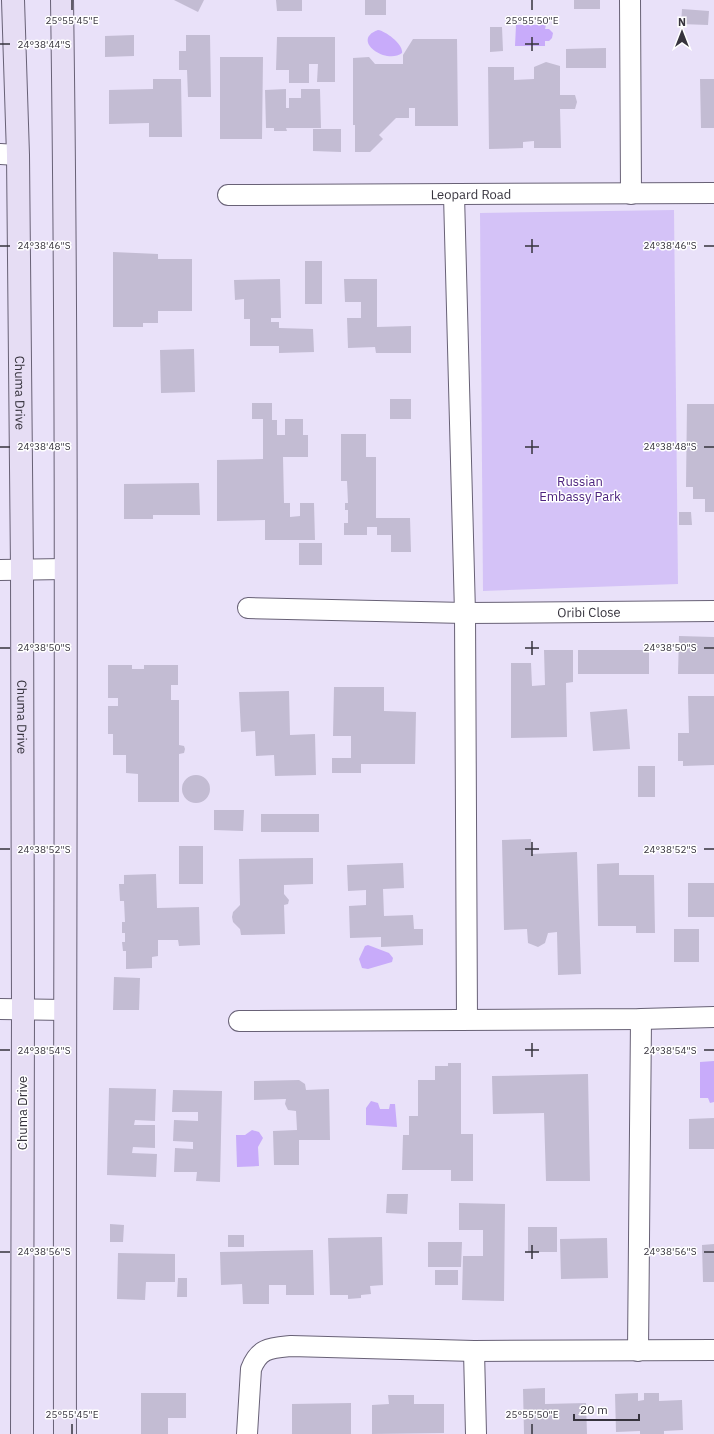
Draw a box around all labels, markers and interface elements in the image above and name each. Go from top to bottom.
north arrow [662,12,702,52]
text: 25°55'45"E [45,14,99,27]
text: 25°55'50"E [505,14,559,27]
text: N [678,15,686,29]
text: 24°38'44"S [17,38,71,51]
street label: Leopard Road [431,186,511,203]
text: 24°38'46"S [17,239,71,252]
text: 24°38'46"S [643,239,697,252]
street label: Chuma Drive [11,356,29,430]
text: 24°38'48"S [17,440,71,453]
text: 24°38'48"S [643,440,697,453]
park label: Russian Embassy Park [539,473,621,505]
street label: Oribi Close [557,604,621,621]
text: 24°38'50"S [17,641,71,654]
text: 24°38'50"S [643,641,697,654]
street label: Chuma Drive [13,680,30,754]
text: 24°38'52"S [17,843,71,856]
text: 24°38'52"S [643,843,697,856]
text: 24°38'54"S [17,1044,71,1057]
text: 24°38'54"S [643,1044,697,1057]
street label: Chuma Drive [14,1076,31,1150]
text: 24°38'56"S [17,1245,71,1258]
text: 24°38'56"S [643,1245,697,1258]
scale bar [574,1396,639,1422]
text: 20 m [580,1402,608,1417]
text: 25°55'45"E [45,1408,99,1421]
text: 25°55'50"E [505,1408,559,1421]

